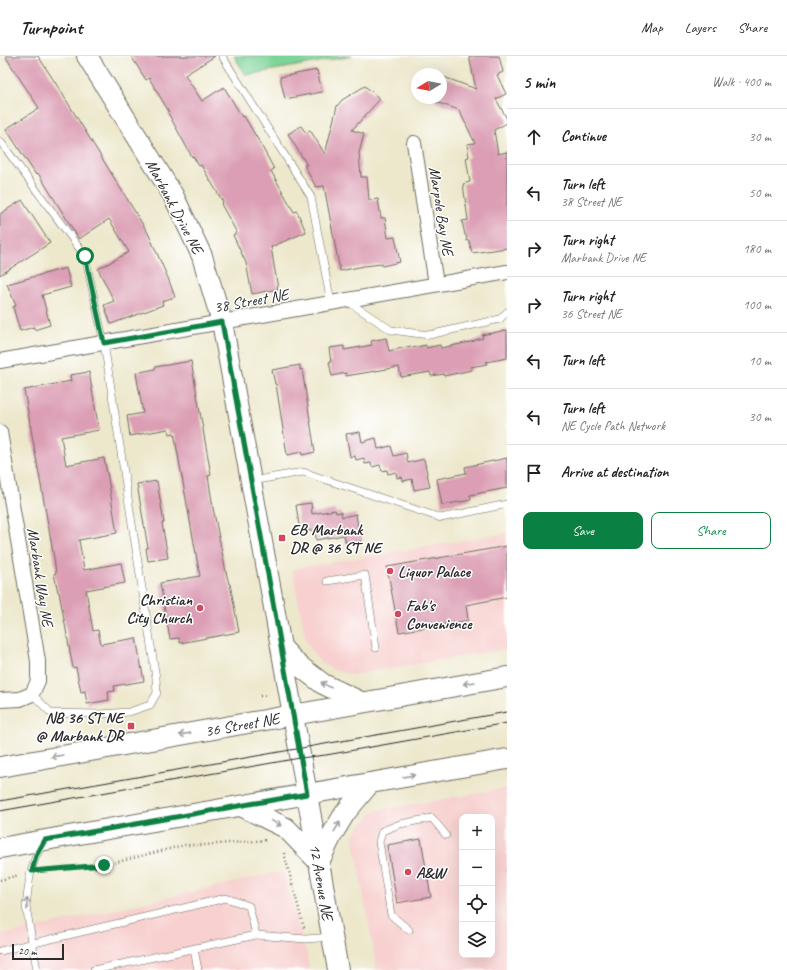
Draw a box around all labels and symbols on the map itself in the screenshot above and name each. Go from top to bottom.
north arrow [411,68,447,104]
street label: Marbank Drive NE [141,156,209,260]
street label: Marpole Bay NE [424,165,458,259]
route start [76,247,94,265]
street label: 38 Street NE [212,284,292,317]
place label: EB Marbank DR @ 36 ST NE [290,520,383,558]
street label: Marbank Way NE [22,526,58,630]
marker: EB Marbank DR @ 36 ST NE [277,533,287,543]
place label: Liquor Palace [398,562,472,582]
marker: Liquor Palace [385,566,395,576]
place label: Christian City Church [126,590,193,628]
place label: Fab's Convenience [406,596,473,634]
marker: Christian City Church [195,603,205,613]
marker: Fab's Convenience [393,609,403,619]
one-way arrow [320,680,332,688]
one-way arrow [462,680,475,688]
place label: NB 36 ST NE @ Marbank DR [36,708,125,746]
street label: 36 Street NE [203,708,283,741]
marker: NB 36 ST NE @ Marbank DR [126,721,136,731]
one-way arrow [179,730,192,738]
one-way arrow [51,753,64,761]
one-way arrow [402,772,415,780]
one-way arrow [270,820,282,827]
one-way arrow [333,821,341,833]
street label: 12 Avenue NE [304,843,338,924]
route end [95,856,113,874]
place label: A&W [416,863,448,883]
marker: A&W [403,867,413,877]
one-way arrow [23,898,31,911]
scale bar [12,942,64,961]

